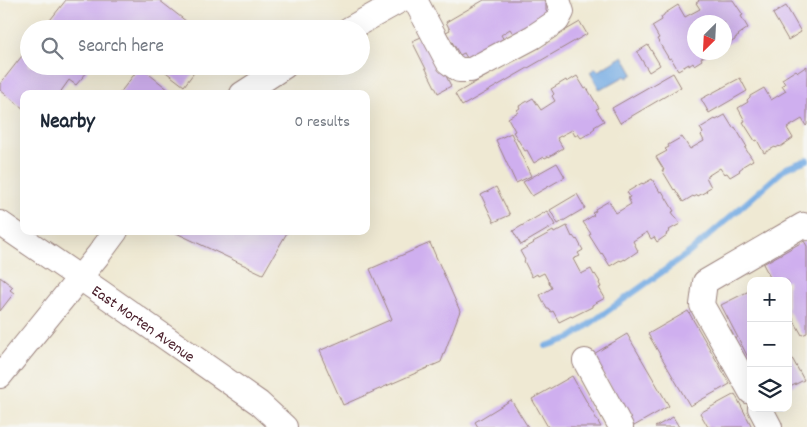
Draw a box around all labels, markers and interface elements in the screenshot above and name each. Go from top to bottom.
north arrow [687,15,732,60]
search box [20,20,370,75]
icon: search [38,34,66,62]
text: Search here [78,34,164,61]
text: Nearby [40,108,95,138]
text: 0 results [295,111,350,134]
map controls [747,277,792,412]
button: + [747,277,792,322]
street label: East Morten Avenue [86,280,199,369]
button: − [747,322,792,367]
button: layers [747,367,792,412]

